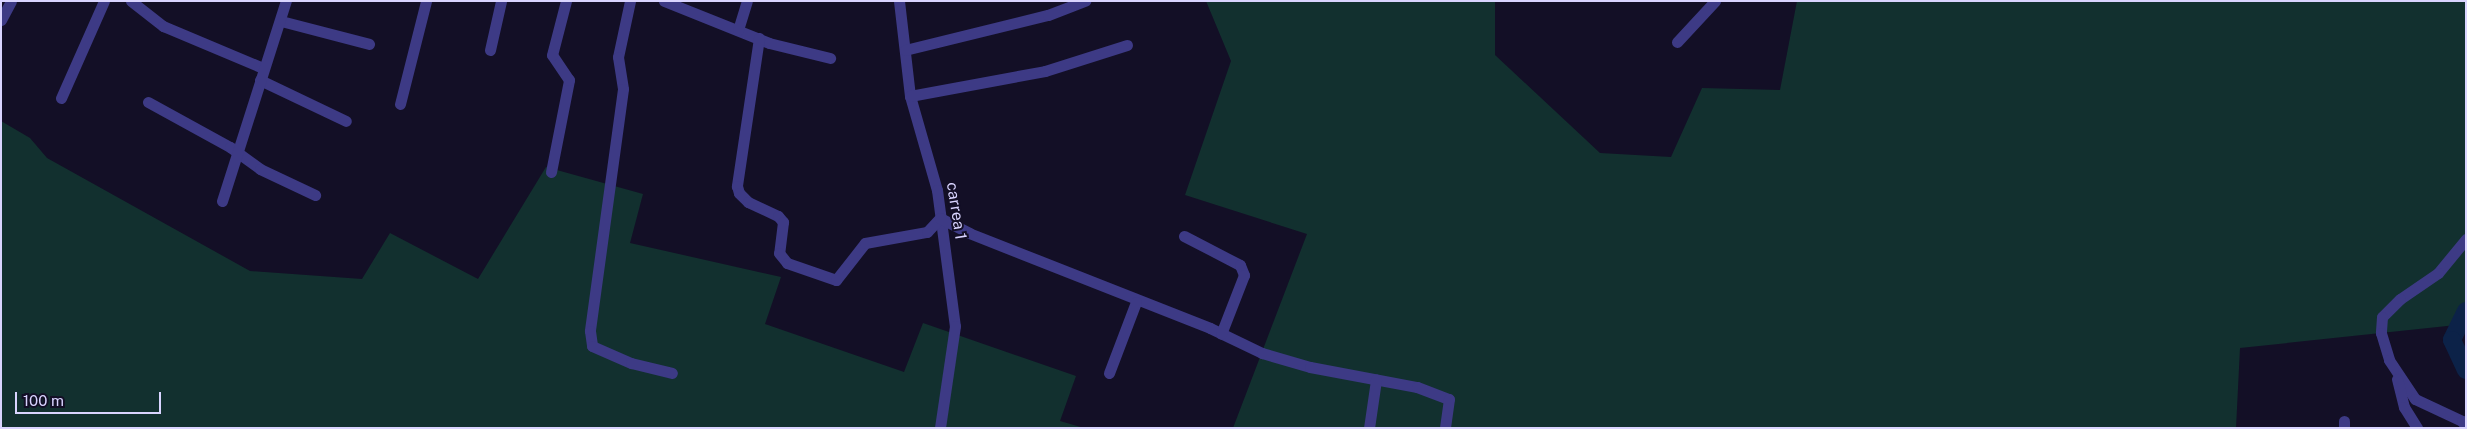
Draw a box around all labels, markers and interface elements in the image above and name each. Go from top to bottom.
street label: carrea 1 [942,181,970,241]
scale bar [18,382,164,414]
text: 100 m [23,392,64,409]

